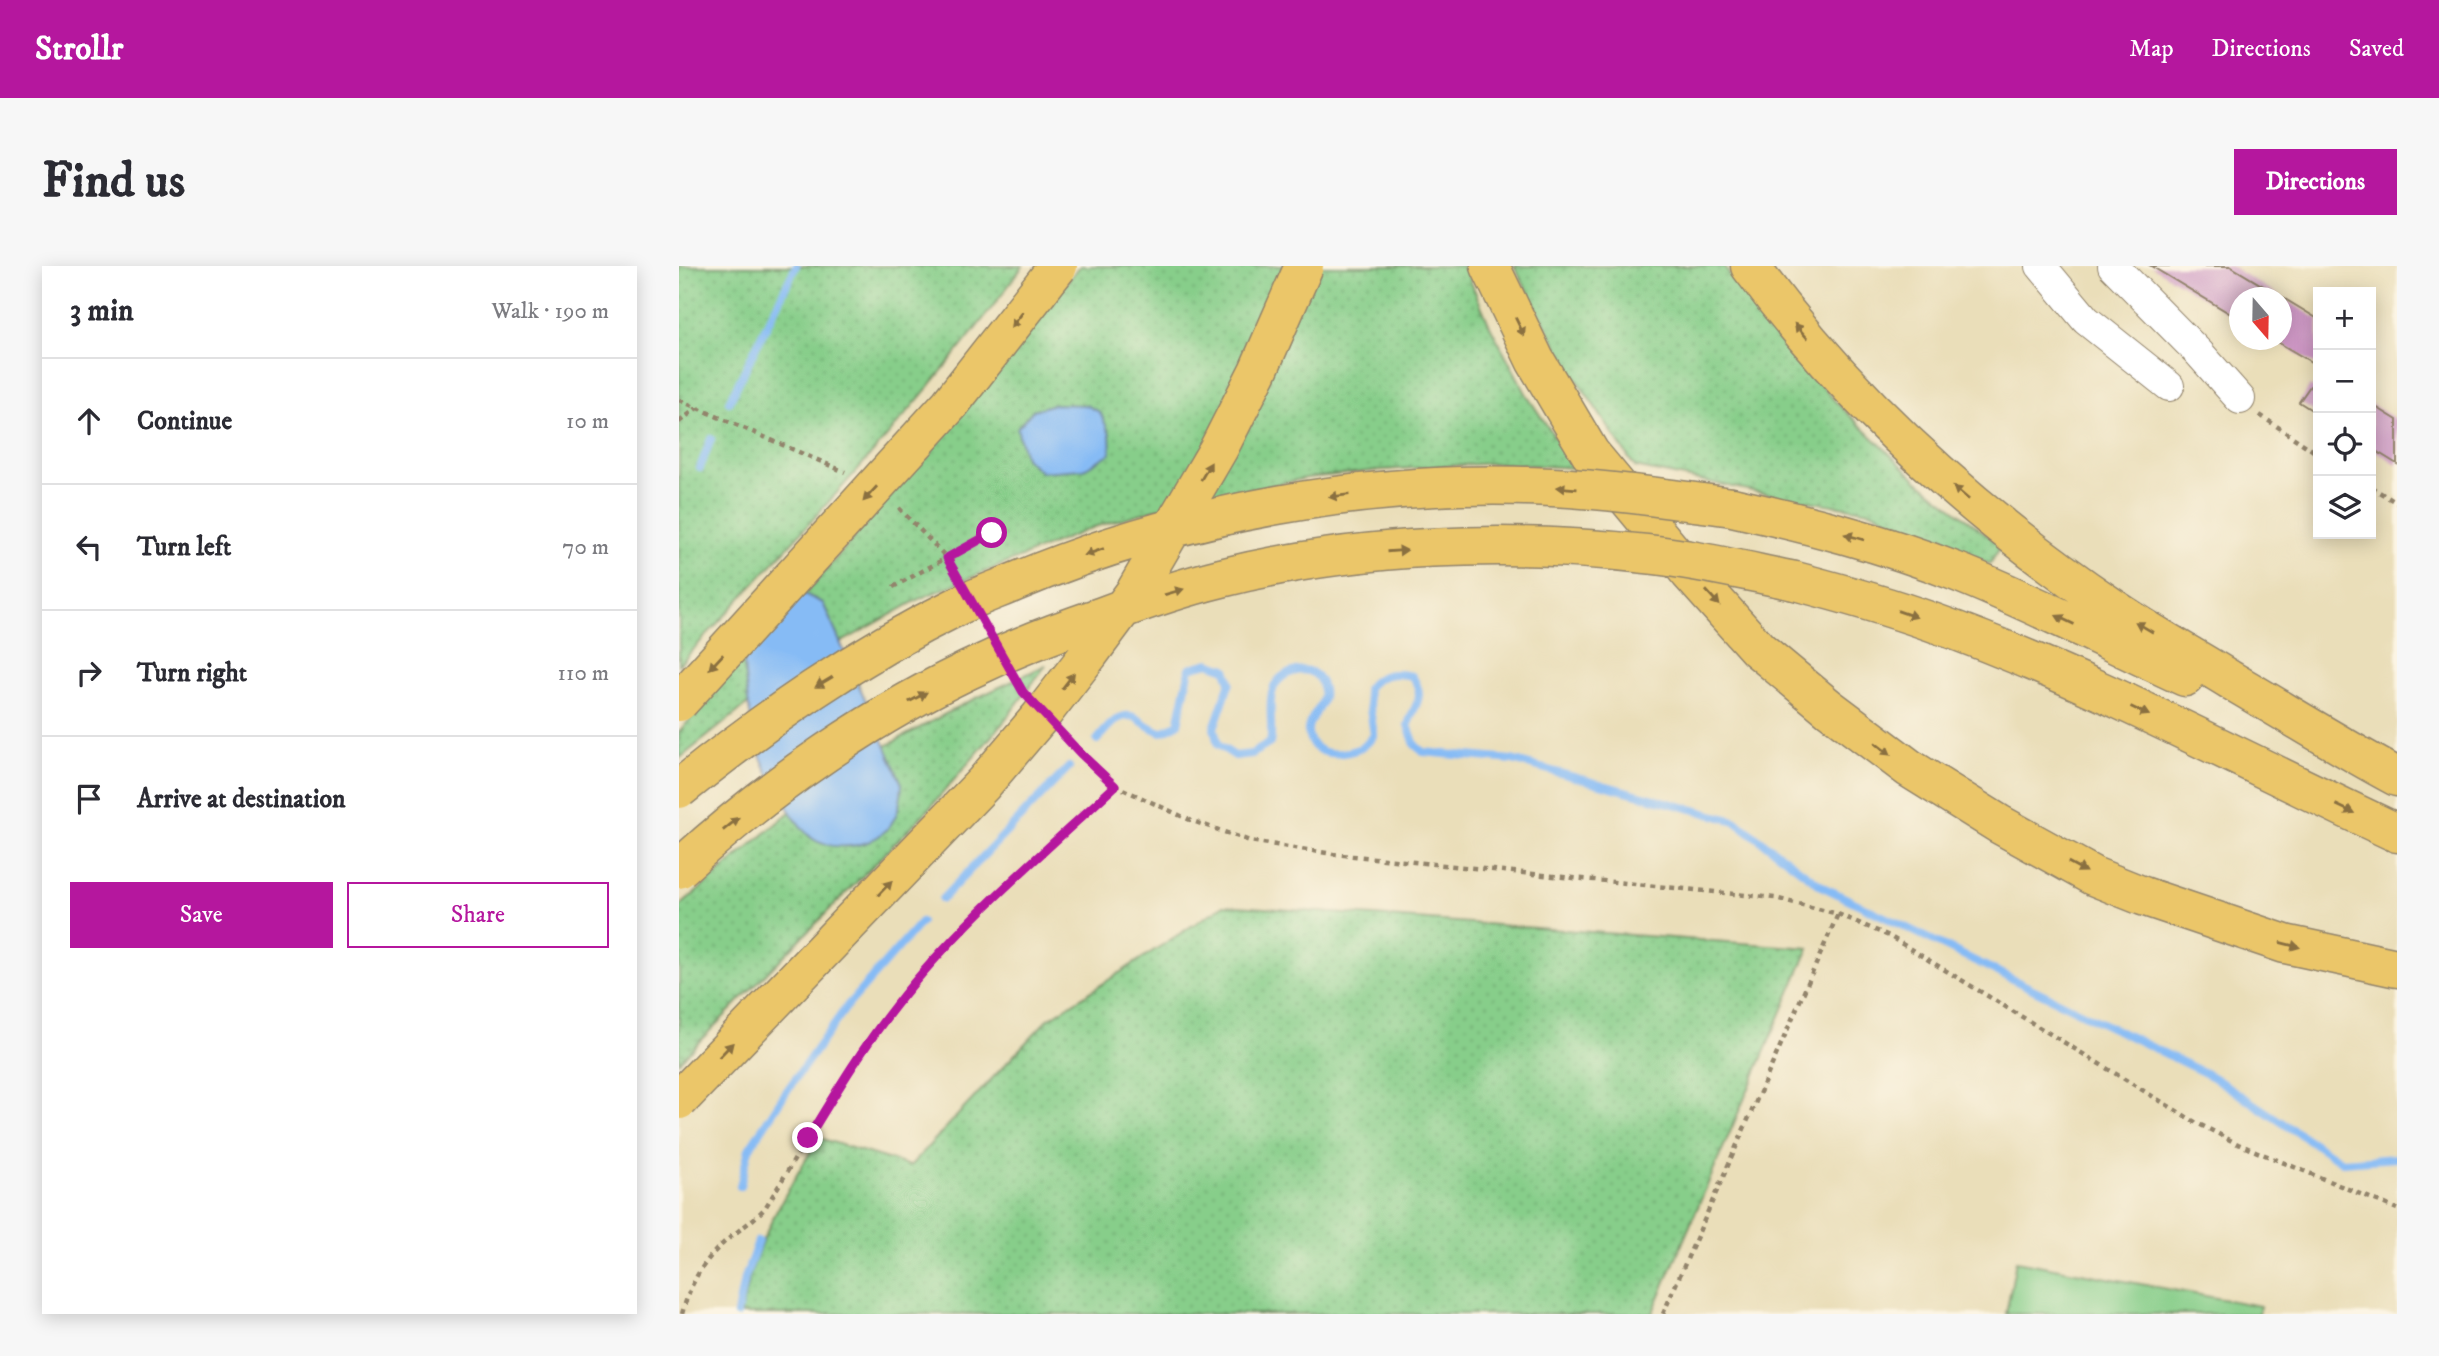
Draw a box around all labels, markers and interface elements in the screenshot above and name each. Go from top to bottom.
text: Strollr [35,29,123,70]
text: Map [2129,34,2174,64]
text: Directions [2212,34,2311,64]
text: Saved [2349,34,2404,64]
button: Directions [2234,149,2397,215]
text: Find us [42,151,185,213]
north arrow [2229,287,2292,350]
map controls [2313,287,2376,539]
button: + [2313,287,2376,350]
text: 3 min [70,293,134,330]
text: Walk · 190 m [491,297,609,326]
one-way arrow [1009,311,1024,329]
one-way arrow [1514,317,1525,337]
one-way arrow [1794,323,1810,340]
button: − [2313,350,2376,413]
icon: ahead [70,402,108,440]
text: Continue [137,405,232,438]
text: 10 m [566,407,609,436]
button: locate [2313,413,2376,476]
one-way arrow [1200,461,1212,480]
button: layers [2313,476,2376,539]
one-way arrow [1555,482,1577,493]
one-way arrow [862,485,878,503]
one-way arrow [1953,486,1970,501]
one-way arrow [1328,491,1350,502]
route start [976,517,1007,548]
icon: left [70,528,108,566]
text: Turn left [137,531,231,564]
one-way arrow [1843,531,1865,542]
text: 70 m [562,533,609,562]
one-way arrow [1386,546,1408,557]
one-way arrow [1084,547,1105,558]
one-way arrow [1163,586,1184,596]
one-way arrow [1705,590,1720,607]
one-way arrow [1897,609,1918,619]
one-way arrow [2055,614,2075,626]
one-way arrow [2135,621,2154,634]
one-way arrow [708,653,724,671]
icon: right [70,654,108,692]
text: Turn right [137,657,247,690]
text: 110 m [558,659,609,688]
one-way arrow [1061,672,1075,690]
one-way arrow [814,676,833,689]
one-way arrow [909,691,928,703]
one-way arrow [2129,705,2150,716]
one-way arrow [1874,741,1892,755]
icon: arrive [70,780,108,818]
text: Arrive at destination [137,783,346,816]
one-way arrow [2335,803,2355,815]
one-way arrow [721,817,739,832]
one-way arrow [2067,861,2087,873]
one-way arrow [876,880,892,897]
button: Save [70,882,333,948]
button: Share [347,882,609,948]
one-way arrow [2280,940,2302,951]
one-way arrow [717,1042,733,1059]
route end [792,1122,823,1153]

